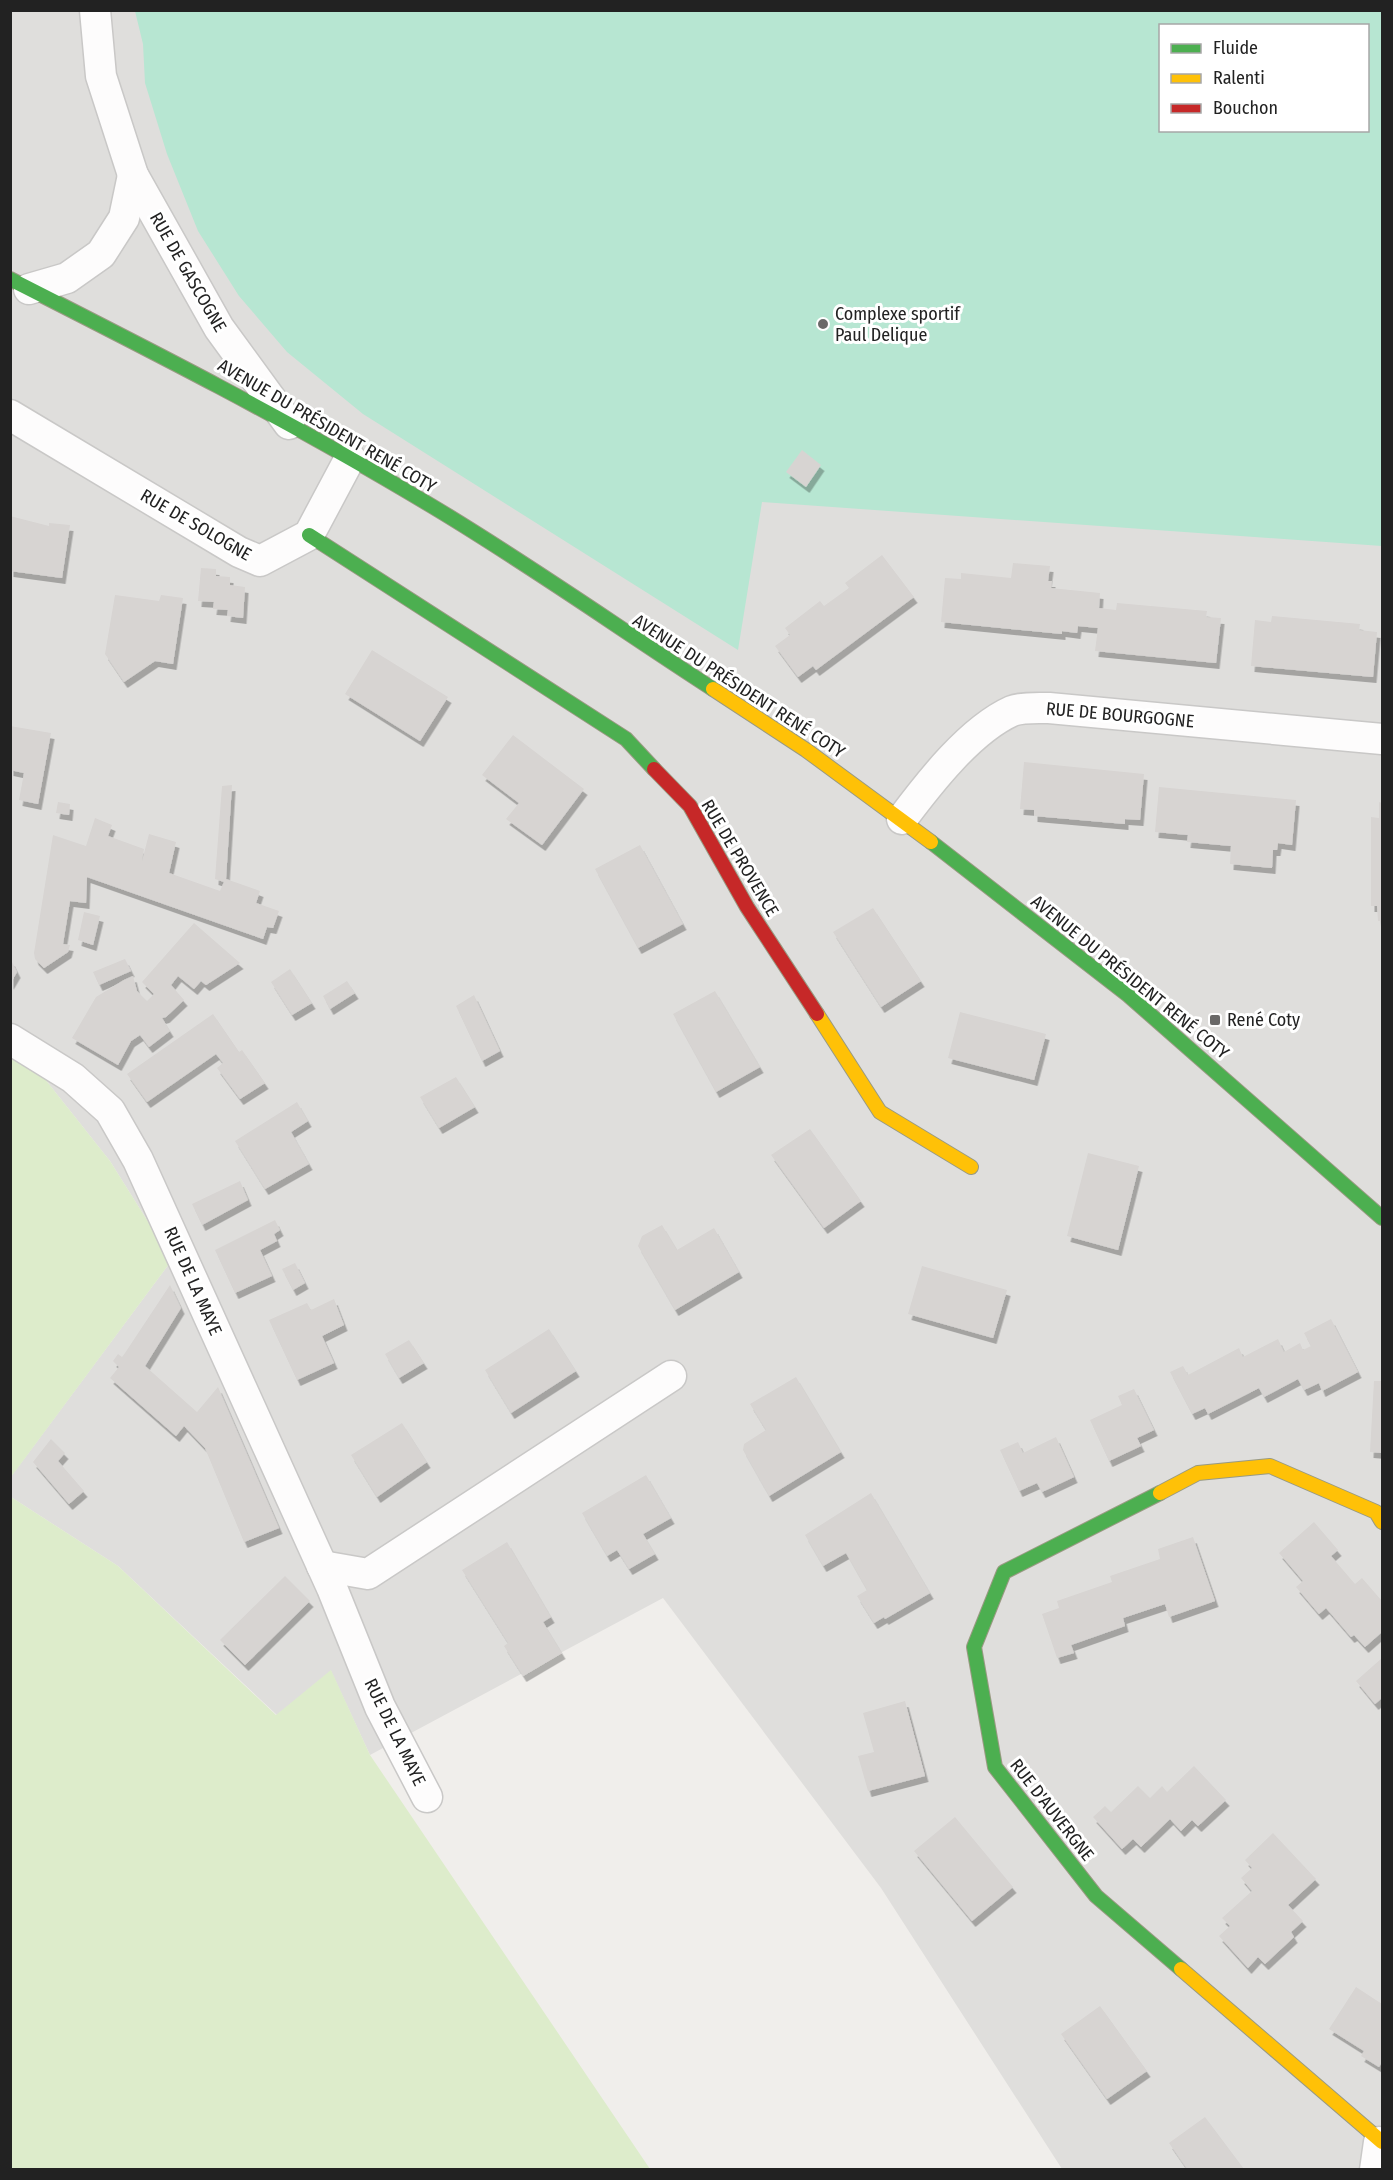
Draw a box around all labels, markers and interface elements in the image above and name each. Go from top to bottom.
legend [1159,24,1369,132]
text: Fluide [1213,37,1258,59]
text: Ralenti [1213,67,1265,89]
text: Bouchon [1213,97,1278,119]
street label: RUE DE GASCOGNE [145,208,231,336]
place label: Complexe sportif Paul Delique [835,303,961,346]
marker: Complexe sportif Paul Delique [816,317,830,331]
street label: AVENUE DU PRÉSIDENT RENÉ COTY [214,354,441,498]
street label: RUE DE SOLOGNE [137,484,255,566]
street label: AVENUE DU PRÉSIDENT RENÉ COTY [629,608,850,763]
street label: RUE DE BOURGOGNE [1045,698,1195,732]
street label: RUE DE PROVENCE [696,796,784,920]
street label: AVENUE DU PRÉSIDENT RENÉ COTY [1027,890,1234,1064]
place label: René Coty [1227,1009,1300,1031]
marker: René Coty [1208,1013,1222,1027]
street label: RUE DE LA MAYE [159,1223,227,1339]
street label: RUE DE LA MAYE [360,1675,430,1789]
street label: RUE D'AUVERGNE [1005,1755,1099,1865]

